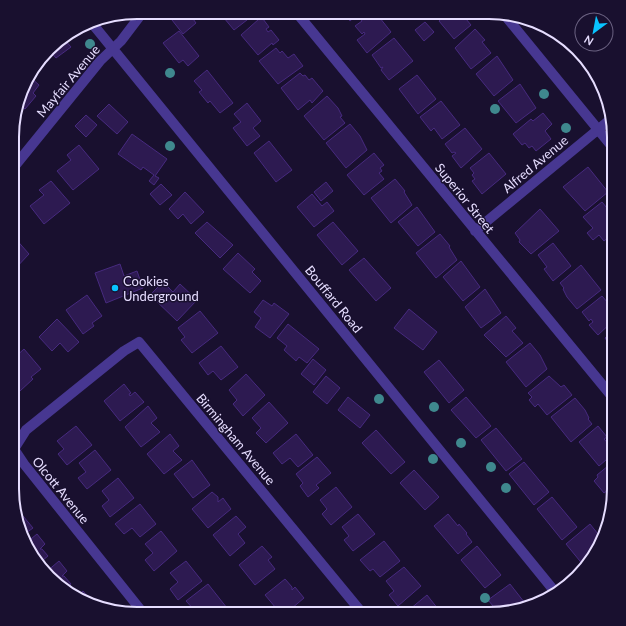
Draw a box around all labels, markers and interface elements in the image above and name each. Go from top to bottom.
north arrow [574,12,614,52]
text: N [581,33,595,49]
street label: Mayfair Avenue [33,42,103,120]
street label: Alfred Avenue [499,132,571,196]
street label: Superior Street [432,160,498,237]
street label: Bouffard Road [302,262,366,336]
place label: Cookies Underground [123,273,199,304]
marker: Cookies Underground [110,283,120,293]
street label: Birmingham Avenue [193,390,279,488]
street label: Olcott Avenue [29,453,93,527]

